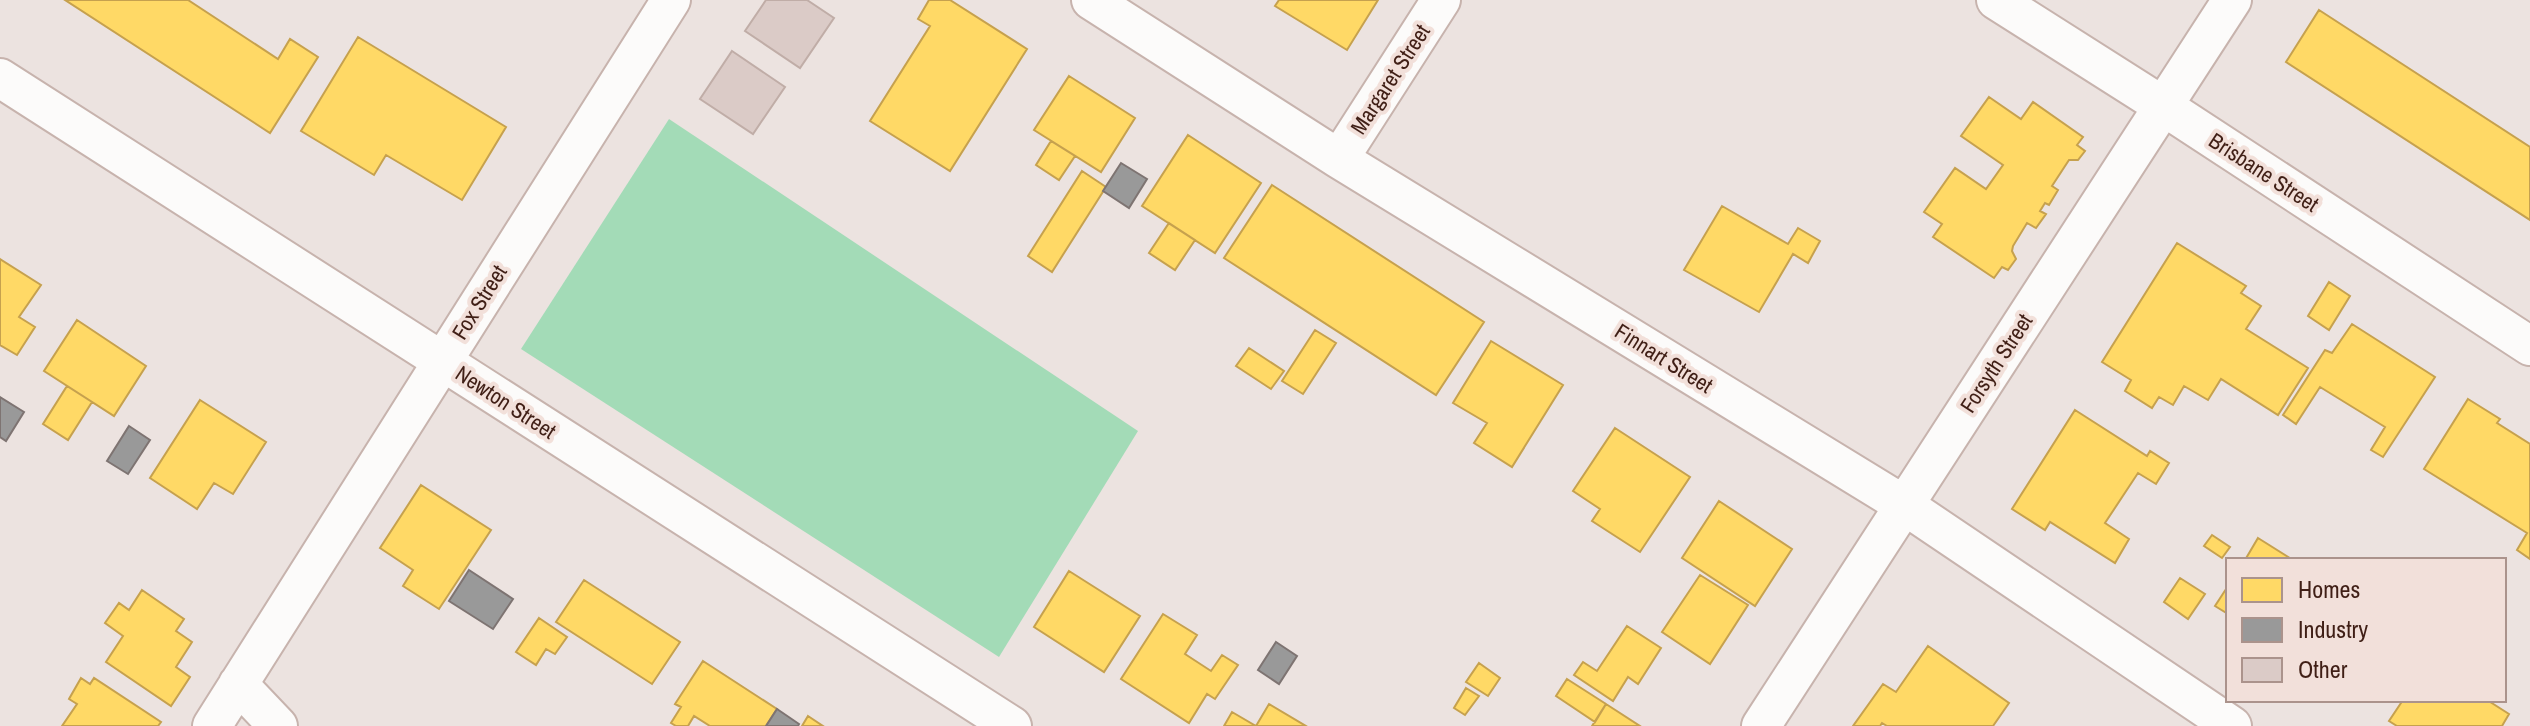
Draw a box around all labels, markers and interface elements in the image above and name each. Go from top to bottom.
street label: Margaret Street [1343,18,1437,140]
street label: Brisbane Street [2203,125,2325,219]
street label: Fox Street [444,259,514,345]
street label: Forsyth Street [1953,308,2039,418]
street label: Finnart Street [1609,316,1719,400]
street label: Newton Street [450,358,562,446]
legend [2226,558,2506,702]
text: Homes [2298,573,2360,605]
text: Industry [2298,613,2368,645]
text: Other [2298,653,2348,685]

